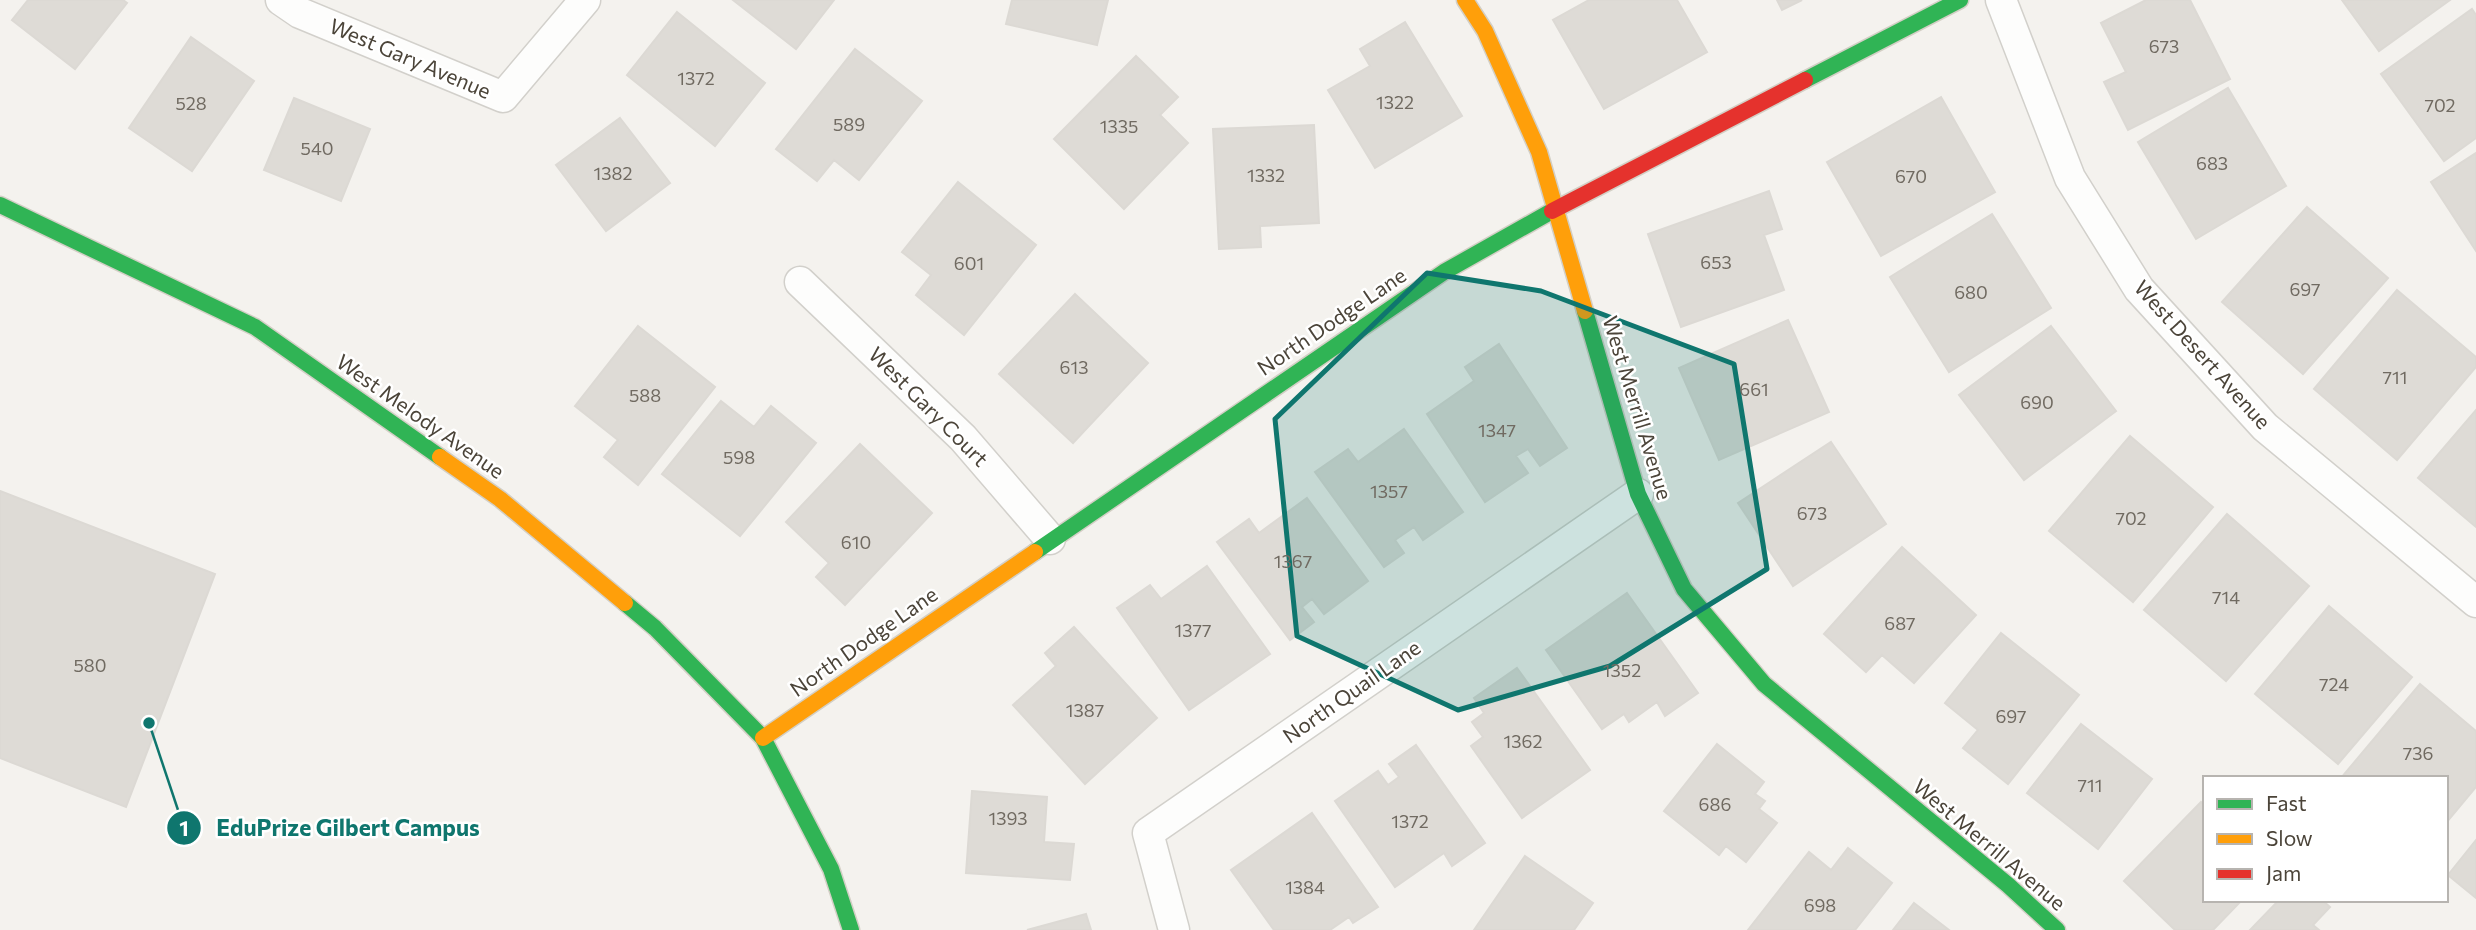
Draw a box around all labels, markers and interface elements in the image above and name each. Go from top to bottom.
street label: West Gary Avenue [326,12,495,103]
house number: 673 [2149,35,2179,57]
house number: 1372 [677,67,715,89]
house number: 1322 [1376,91,1414,113]
house number: 528 [175,92,207,114]
house number: 702 [2424,94,2456,116]
house number: 589 [833,113,865,135]
house number: 1335 [1100,115,1138,137]
house number: 540 [301,137,333,159]
house number: 683 [2196,152,2228,174]
house number: 1382 [594,162,632,184]
house number: 1332 [1247,164,1285,186]
house number: 670 [1895,165,1927,187]
house number: 653 [1700,251,1732,273]
house number: 601 [954,252,984,274]
street label: North Dodge Lane [1252,262,1410,380]
street label: West Desert Avenue [2130,275,2276,433]
house number: 697 [2289,278,2321,300]
house number: 680 [1954,281,1988,303]
street label: West Merrill Avenue [1599,313,1678,503]
street label: West Gary Court [864,341,994,471]
street label: West Melody Avenue [332,348,510,483]
house number: 613 [1060,356,1088,378]
house number: 711 [2383,366,2407,388]
house number: 661 [1739,378,1769,400]
house number: 588 [629,384,661,406]
house number: 690 [2020,391,2054,413]
house number: 1347 [1478,419,1516,441]
house number: 598 [723,446,755,468]
house number: 1357 [1370,480,1408,502]
house number: 673 [1797,502,1827,524]
house number: 702 [2115,507,2147,529]
house number: 610 [841,531,871,553]
house number: 1367 [1274,550,1312,572]
street label: North Dodge Lane [785,581,942,701]
house number: 714 [2212,586,2240,608]
house number: 687 [1884,612,1916,634]
house number: 1377 [1175,619,1211,641]
street label: North Quail Lane [1278,634,1425,748]
house number: 580 [73,654,107,676]
house number: 1352 [1603,659,1641,681]
house number: 724 [2319,673,2349,695]
house number: 1387 [1066,699,1104,721]
house number: 697 [1995,705,2027,727]
house number: 1362 [1504,730,1542,752]
house number: 736 [2403,742,2433,764]
street label: West Merrill Avenue [1909,773,2071,915]
house number: 711 [2078,774,2102,796]
legend [2203,776,2448,902]
text: Fast [2266,790,2307,815]
house number: 686 [1699,793,1731,815]
callout: EduPrize Gilbert Campus [167,806,494,850]
house number: 1393 [988,807,1028,829]
house number: 1372 [1391,810,1429,832]
text: EduPrize Gilbert Campus [216,813,480,841]
text: 1 [179,815,189,840]
text: Slow [2266,825,2313,850]
text: Jam [2266,860,2301,885]
house number: 1384 [1285,876,1325,898]
house number: 698 [1804,894,1836,916]

